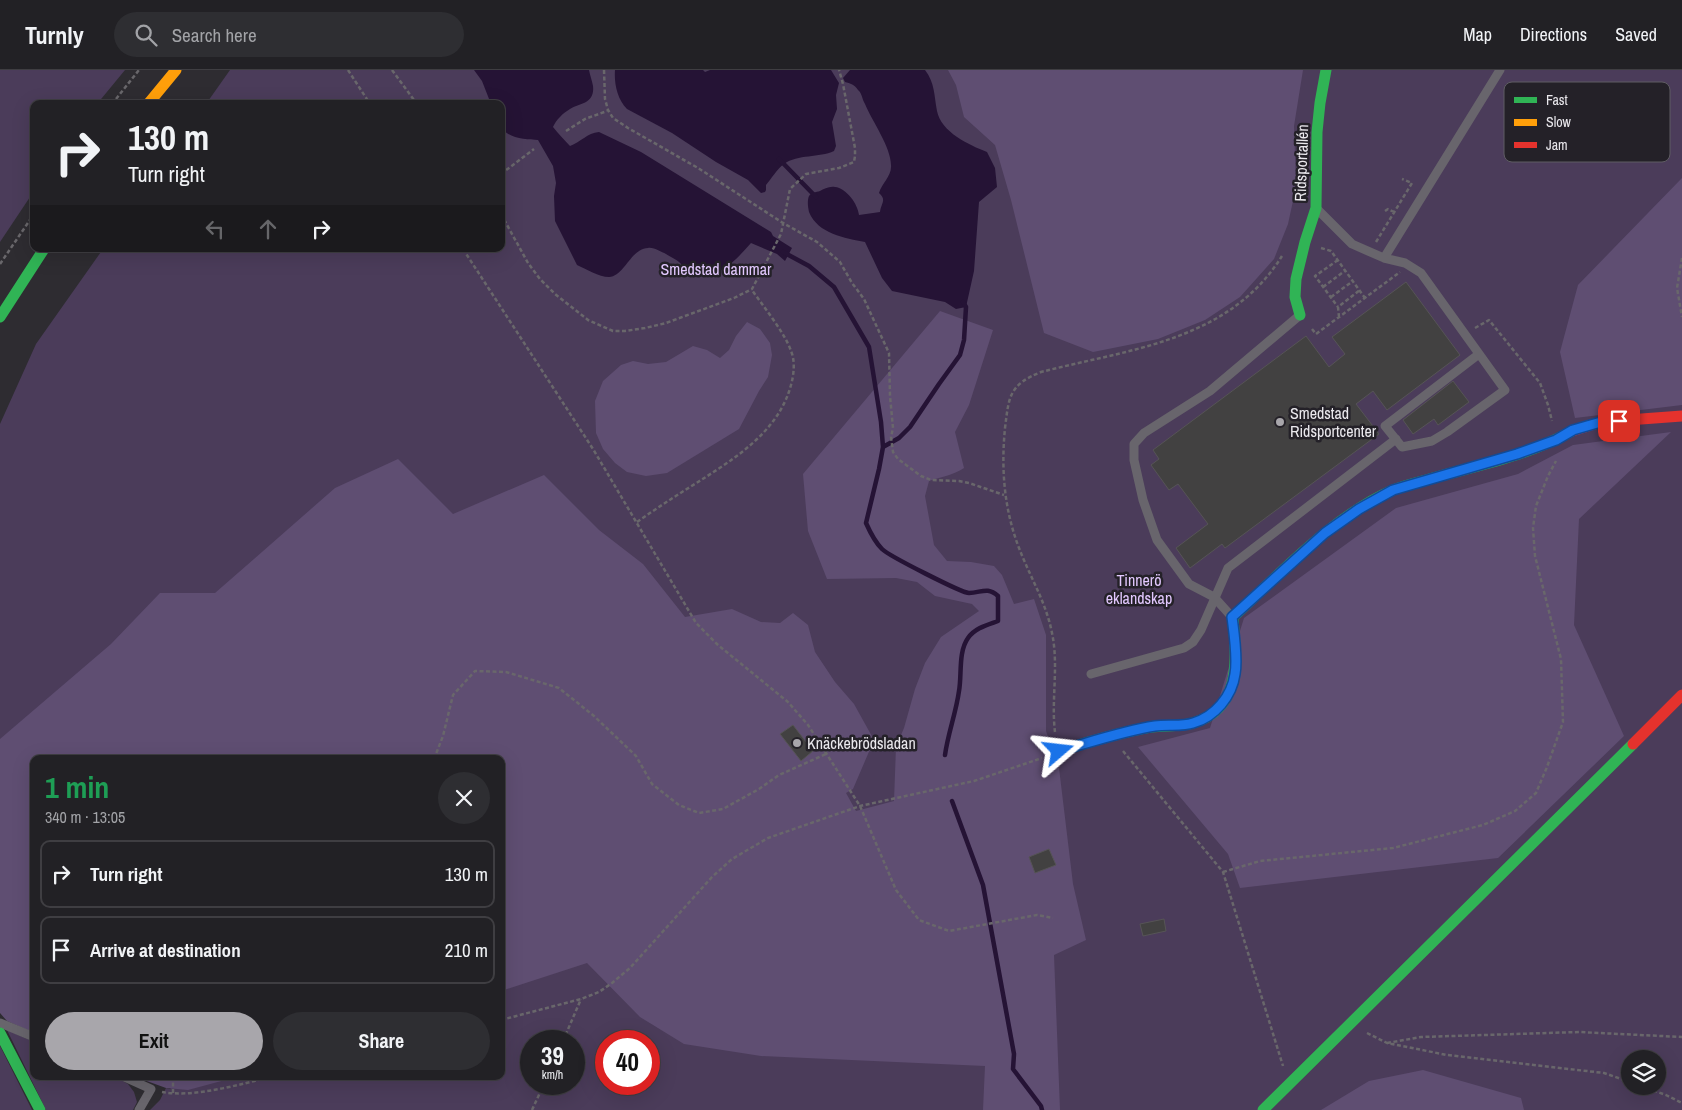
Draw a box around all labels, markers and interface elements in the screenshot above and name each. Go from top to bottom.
search box [114,12,464,57]
text: Turnly [25,19,84,51]
icon: search [132,21,160,49]
text: Search here [172,22,257,48]
text: Map [1463,22,1492,47]
text: Directions [1520,22,1587,47]
text: Saved [1615,22,1657,47]
legend [1504,82,1670,162]
text: Fast [1546,91,1568,109]
text: Slow [1546,113,1572,131]
text: 130 m [128,114,209,161]
icon: right [45,120,110,185]
street label: Ridsportallén [1289,124,1313,202]
text: Jam [1546,136,1568,154]
text: Turn right [128,159,205,189]
icon: left [201,215,229,243]
icon: ahead [254,215,282,243]
icon: right [307,215,335,243]
park label: Smedstad dammar [661,258,772,280]
pin [1598,400,1640,442]
place label: Smedstad Ridsportcenter [1290,402,1377,442]
icon: arrive [1605,407,1633,435]
marker: Smedstad Ridsportcenter [1274,416,1286,428]
park label: Tinnerö eklandskap [1106,569,1172,609]
position arrow [1032,724,1084,776]
place label: Knäckebrödsladan [807,732,916,754]
marker: Knäckebrödsladan [791,737,803,749]
text: 1 min [45,767,109,807]
button: close [438,772,490,824]
text: 340 m · 13:05 [45,806,125,828]
icon: right [47,860,75,888]
text: Turn right [90,861,162,887]
text: 130 m [445,861,488,887]
icon: arrive [47,936,75,964]
text: Arrive at destination [90,937,241,963]
text: 210 m [445,937,488,963]
button: Exit [45,1012,263,1070]
button: Share [273,1012,490,1070]
speed limit sign: 40 [595,1030,660,1095]
text: 39 [541,1039,564,1073]
map controls [1621,1050,1666,1095]
button: layers [1621,1050,1666,1095]
text: km/h [542,1067,563,1083]

